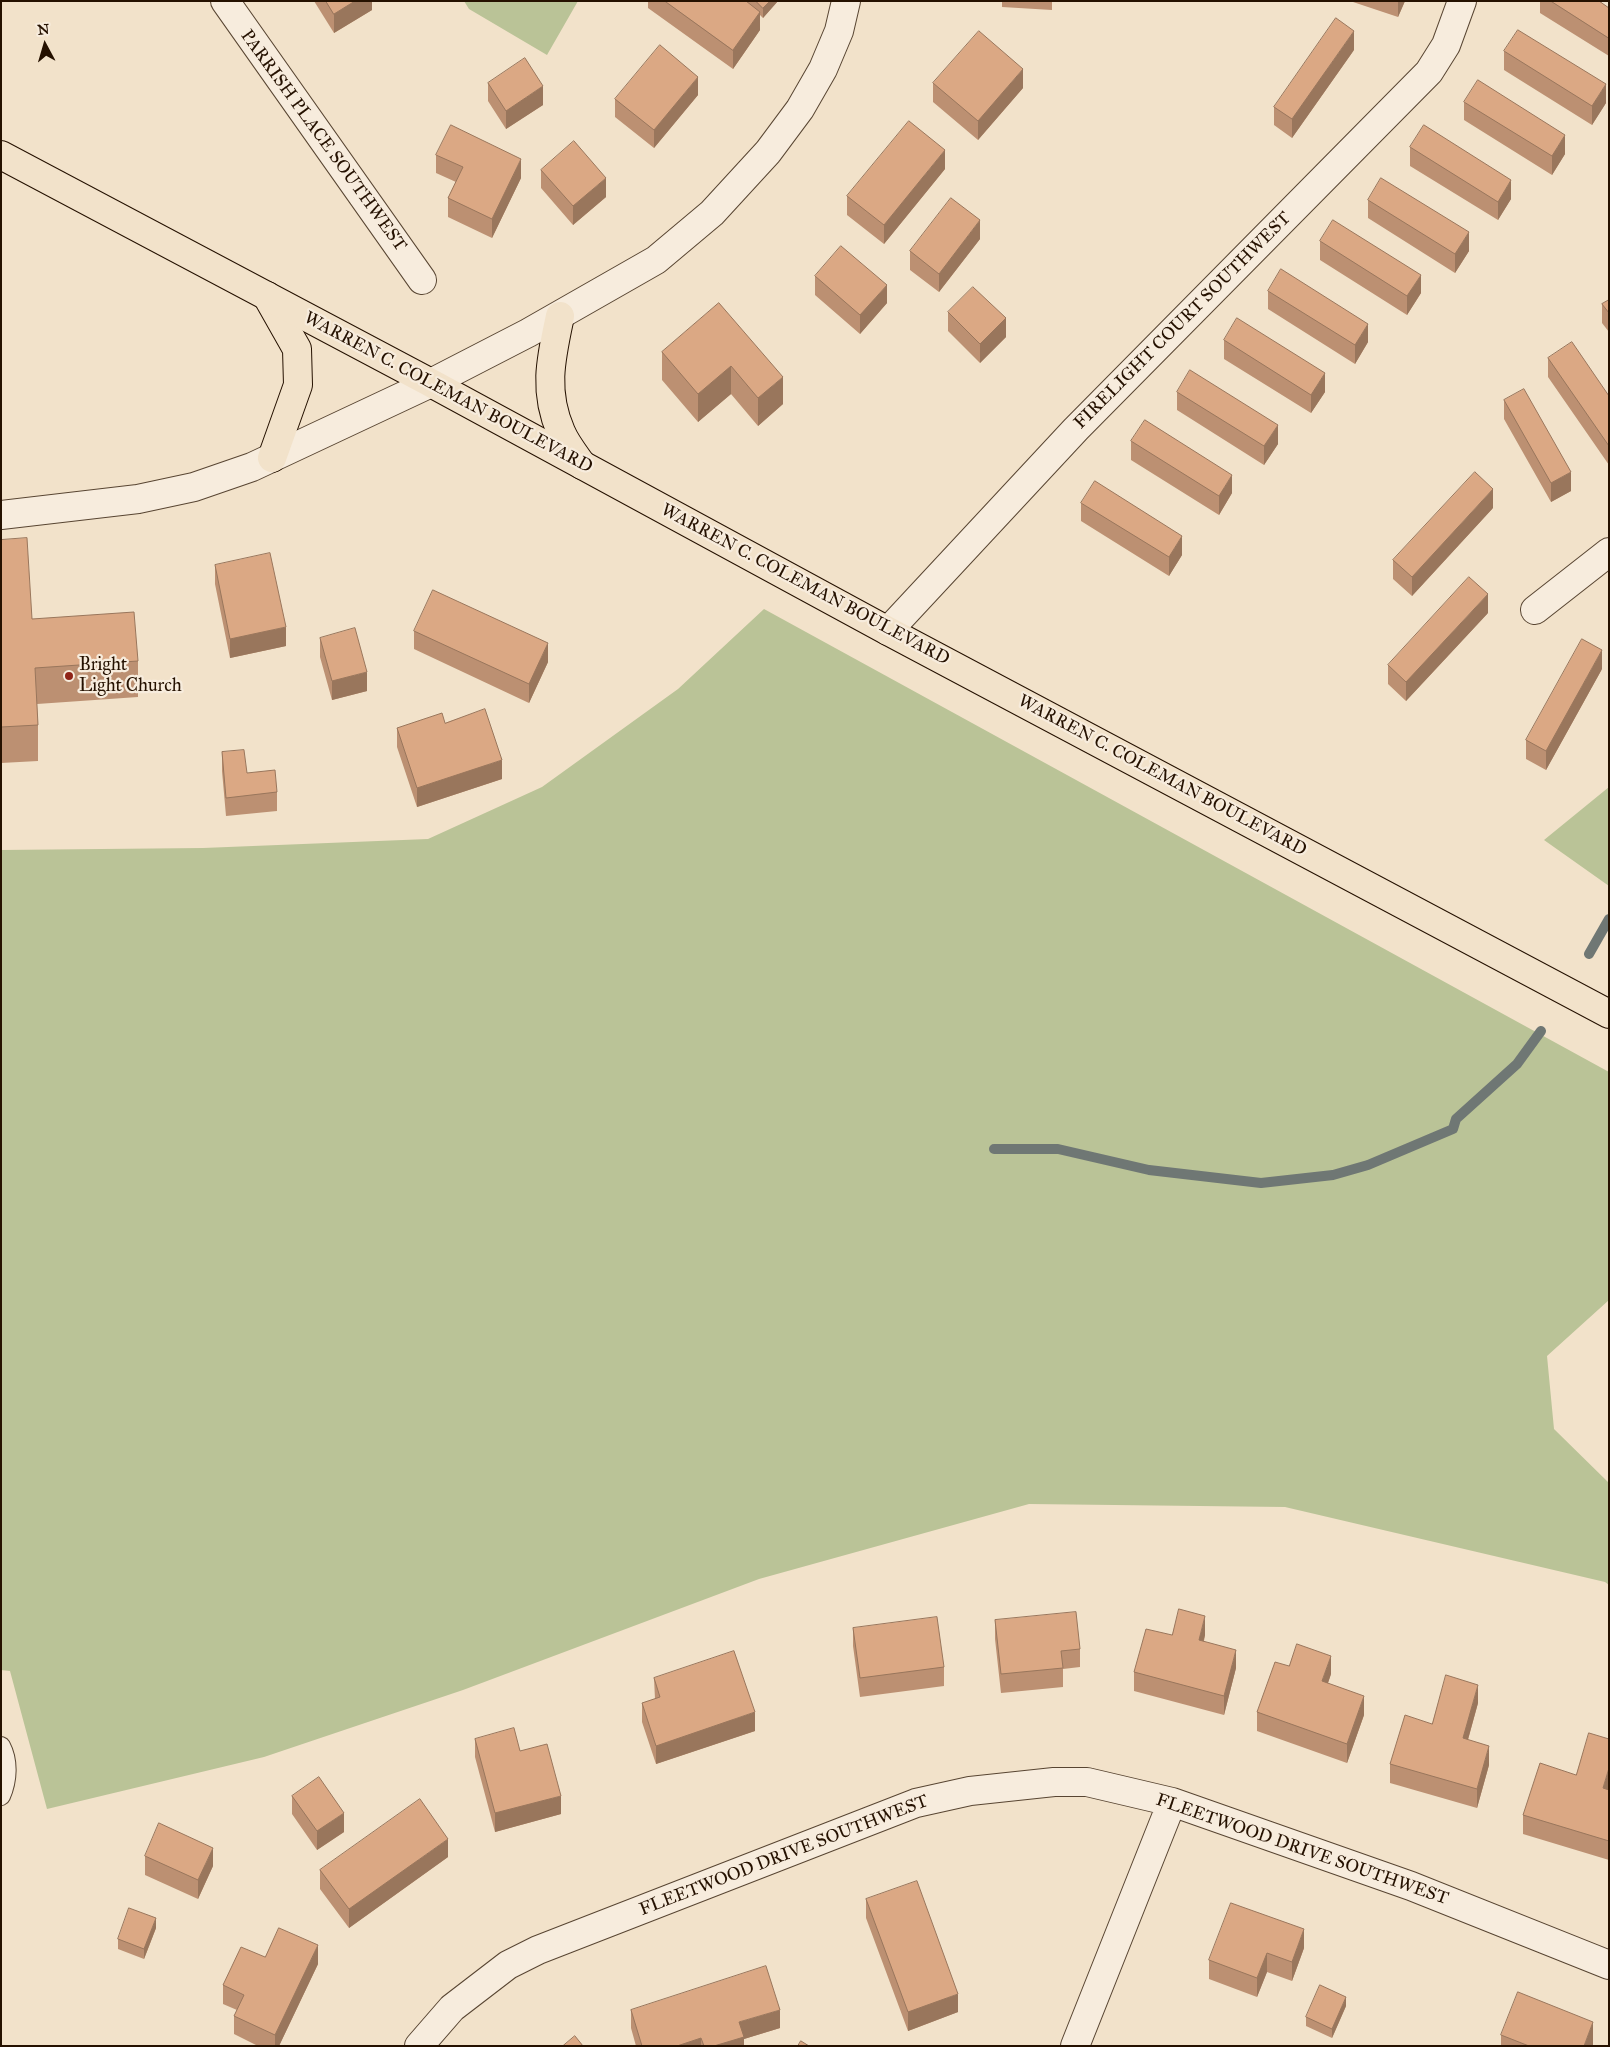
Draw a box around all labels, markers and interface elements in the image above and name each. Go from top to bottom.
north arrow [20,20,70,70]
text: N [37,21,50,39]
street label: PARRISH PLACE SOUTHWEST [235,26,411,256]
street label: FIRELIGHT COURT SOUTHWEST [1070,208,1296,434]
street label: WARREN C. COLEMAN BOULEVARD [300,308,596,478]
street label: WARREN C. COLEMAN BOULEVARD [657,500,953,670]
place label: Bright Light Church [79,655,182,698]
marker: Bright Light Church [63,670,75,682]
street label: WARREN C. COLEMAN BOULEVARD [1014,691,1310,861]
street label: FLEETWOOD DRIVE SOUTHWEST [1153,1790,1451,1910]
street label: FLEETWOOD DRIVE SOUTHWEST [636,1791,932,1921]

